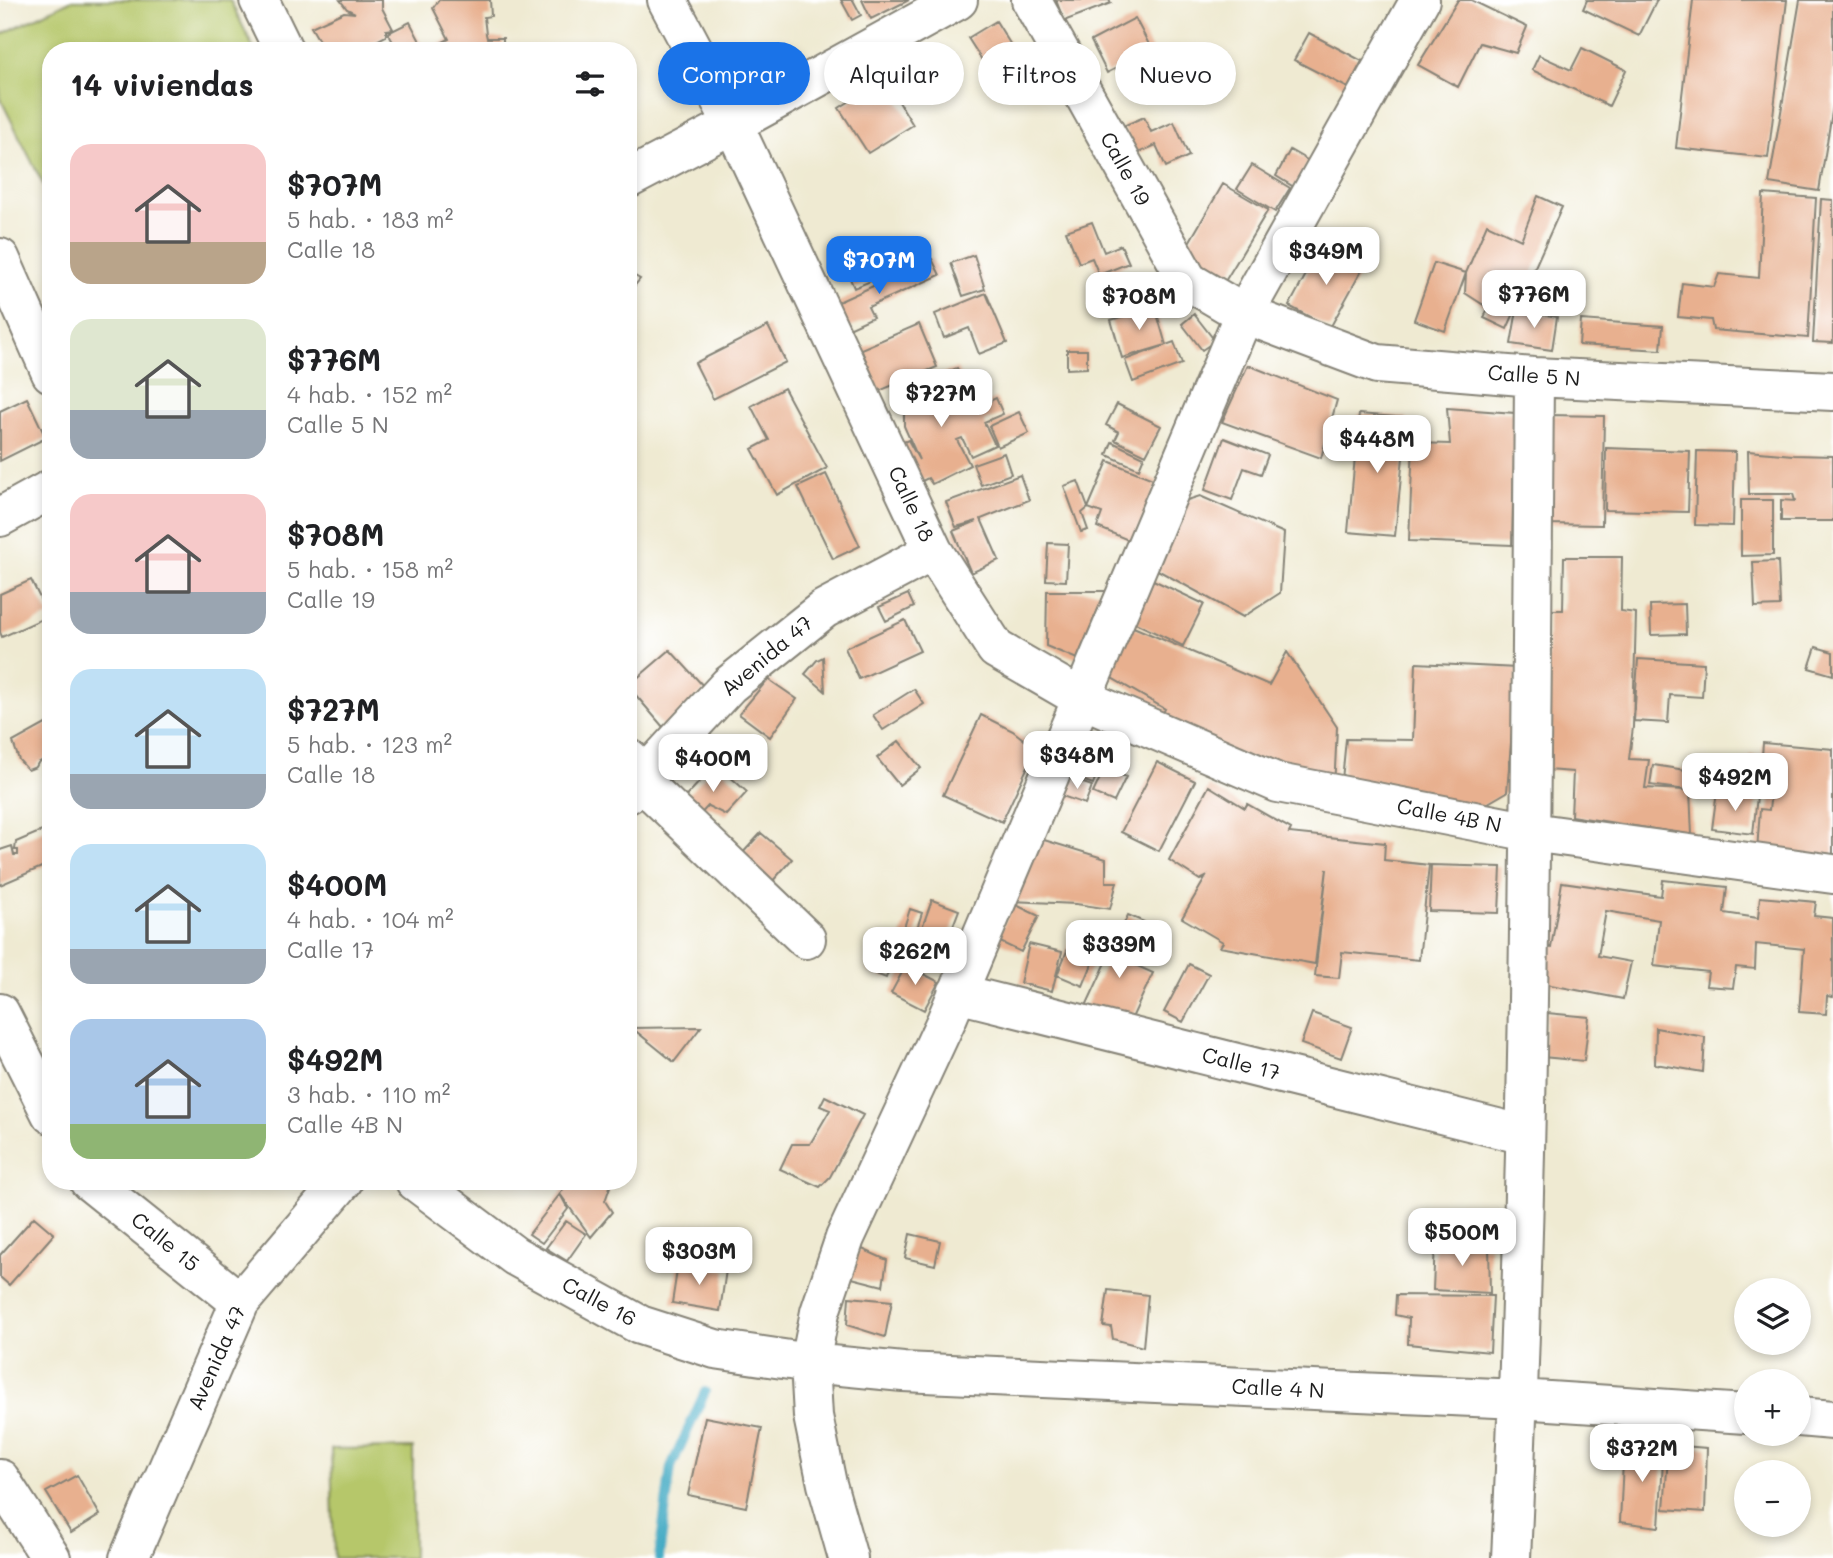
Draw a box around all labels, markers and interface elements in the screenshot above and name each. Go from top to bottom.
chip: Comprar [658,42,810,105]
chip: Alquilar [824,42,964,105]
chip: Filtros [978,42,1101,105]
chip: Nuevo [1115,42,1236,105]
text: 14 viviendas [70,64,254,104]
icon: filters [571,65,609,103]
street label: Calle 19 [1095,127,1158,210]
text: $707M [287,164,383,204]
icon: home [126,172,210,256]
text: 5 hab. · 183 m² [287,204,453,234]
pin: $349M [1277,228,1375,287]
text: Calle 18 [287,234,375,264]
text: $349M [1288,235,1364,265]
pin: $707M [830,236,928,296]
text: $707M [842,244,916,274]
pin: $776M [1485,270,1583,330]
pin: $708M [1090,272,1188,332]
text: $776M [1498,278,1570,308]
text: $708M [1102,280,1176,310]
text: $776M [287,339,381,379]
icon: home [126,347,210,431]
street label: Calle 5 N [1487,358,1581,391]
pin: $727M [892,370,990,429]
text: $727M [905,377,977,407]
text: 4 hab. · 152 m² [287,379,452,409]
text: Calle 5 N [287,409,389,439]
pin: $448M [1328,416,1426,475]
text: $448M [1339,423,1415,453]
street label: Calle 18 [883,461,942,546]
text: $708M [287,514,384,554]
icon: home [126,522,210,606]
text: 5 hab. · 158 m² [287,554,453,584]
text: Calle 19 [287,584,375,614]
street label: Avenida 47 [715,609,818,701]
text: $727M [287,689,380,729]
icon: home [126,697,210,781]
text: 5 hab. · 123 m² [287,729,452,759]
pin: $348M [1028,732,1126,791]
pin: $400M [664,734,762,794]
text: $348M [1039,739,1115,769]
text: $400M [675,742,751,772]
pin: $492M [1686,754,1784,813]
text: Calle 18 [287,759,375,789]
text: $492M [1698,761,1772,791]
street label: Calle 4B N [1395,791,1504,838]
text: $400M [287,864,387,904]
icon: home [126,872,210,956]
text: 4 hab. · 104 m² [287,904,454,934]
pin: $339M [1070,920,1168,980]
pin: $262M [866,928,964,987]
text: $339M [1082,928,1156,958]
text: Calle 17 [287,934,374,964]
text: $262M [879,935,951,965]
text: $492M [287,1039,384,1079]
street label: Calle 17 [1200,1040,1283,1085]
icon: home [126,1047,210,1131]
text: 3 hab. · 110 m² [287,1079,450,1109]
text: Calle 4B N [287,1109,403,1139]
street label: Calle 15 [126,1205,206,1276]
pin: $500M [1413,1208,1511,1268]
text: $500M [1424,1216,1500,1246]
pin: $303M [650,1228,748,1287]
text: $303M [661,1235,737,1265]
street label: Calle 16 [558,1270,642,1331]
map controls [1734,1278,1811,1537]
button: layers [1734,1278,1811,1355]
street label: Avenida 47 [181,1301,251,1414]
button: + [1734,1369,1811,1446]
street label: Calle 4 N [1231,1372,1325,1403]
pin: $372M [1593,1424,1691,1484]
text: $372M [1606,1432,1678,1462]
button: − [1734,1460,1811,1537]

